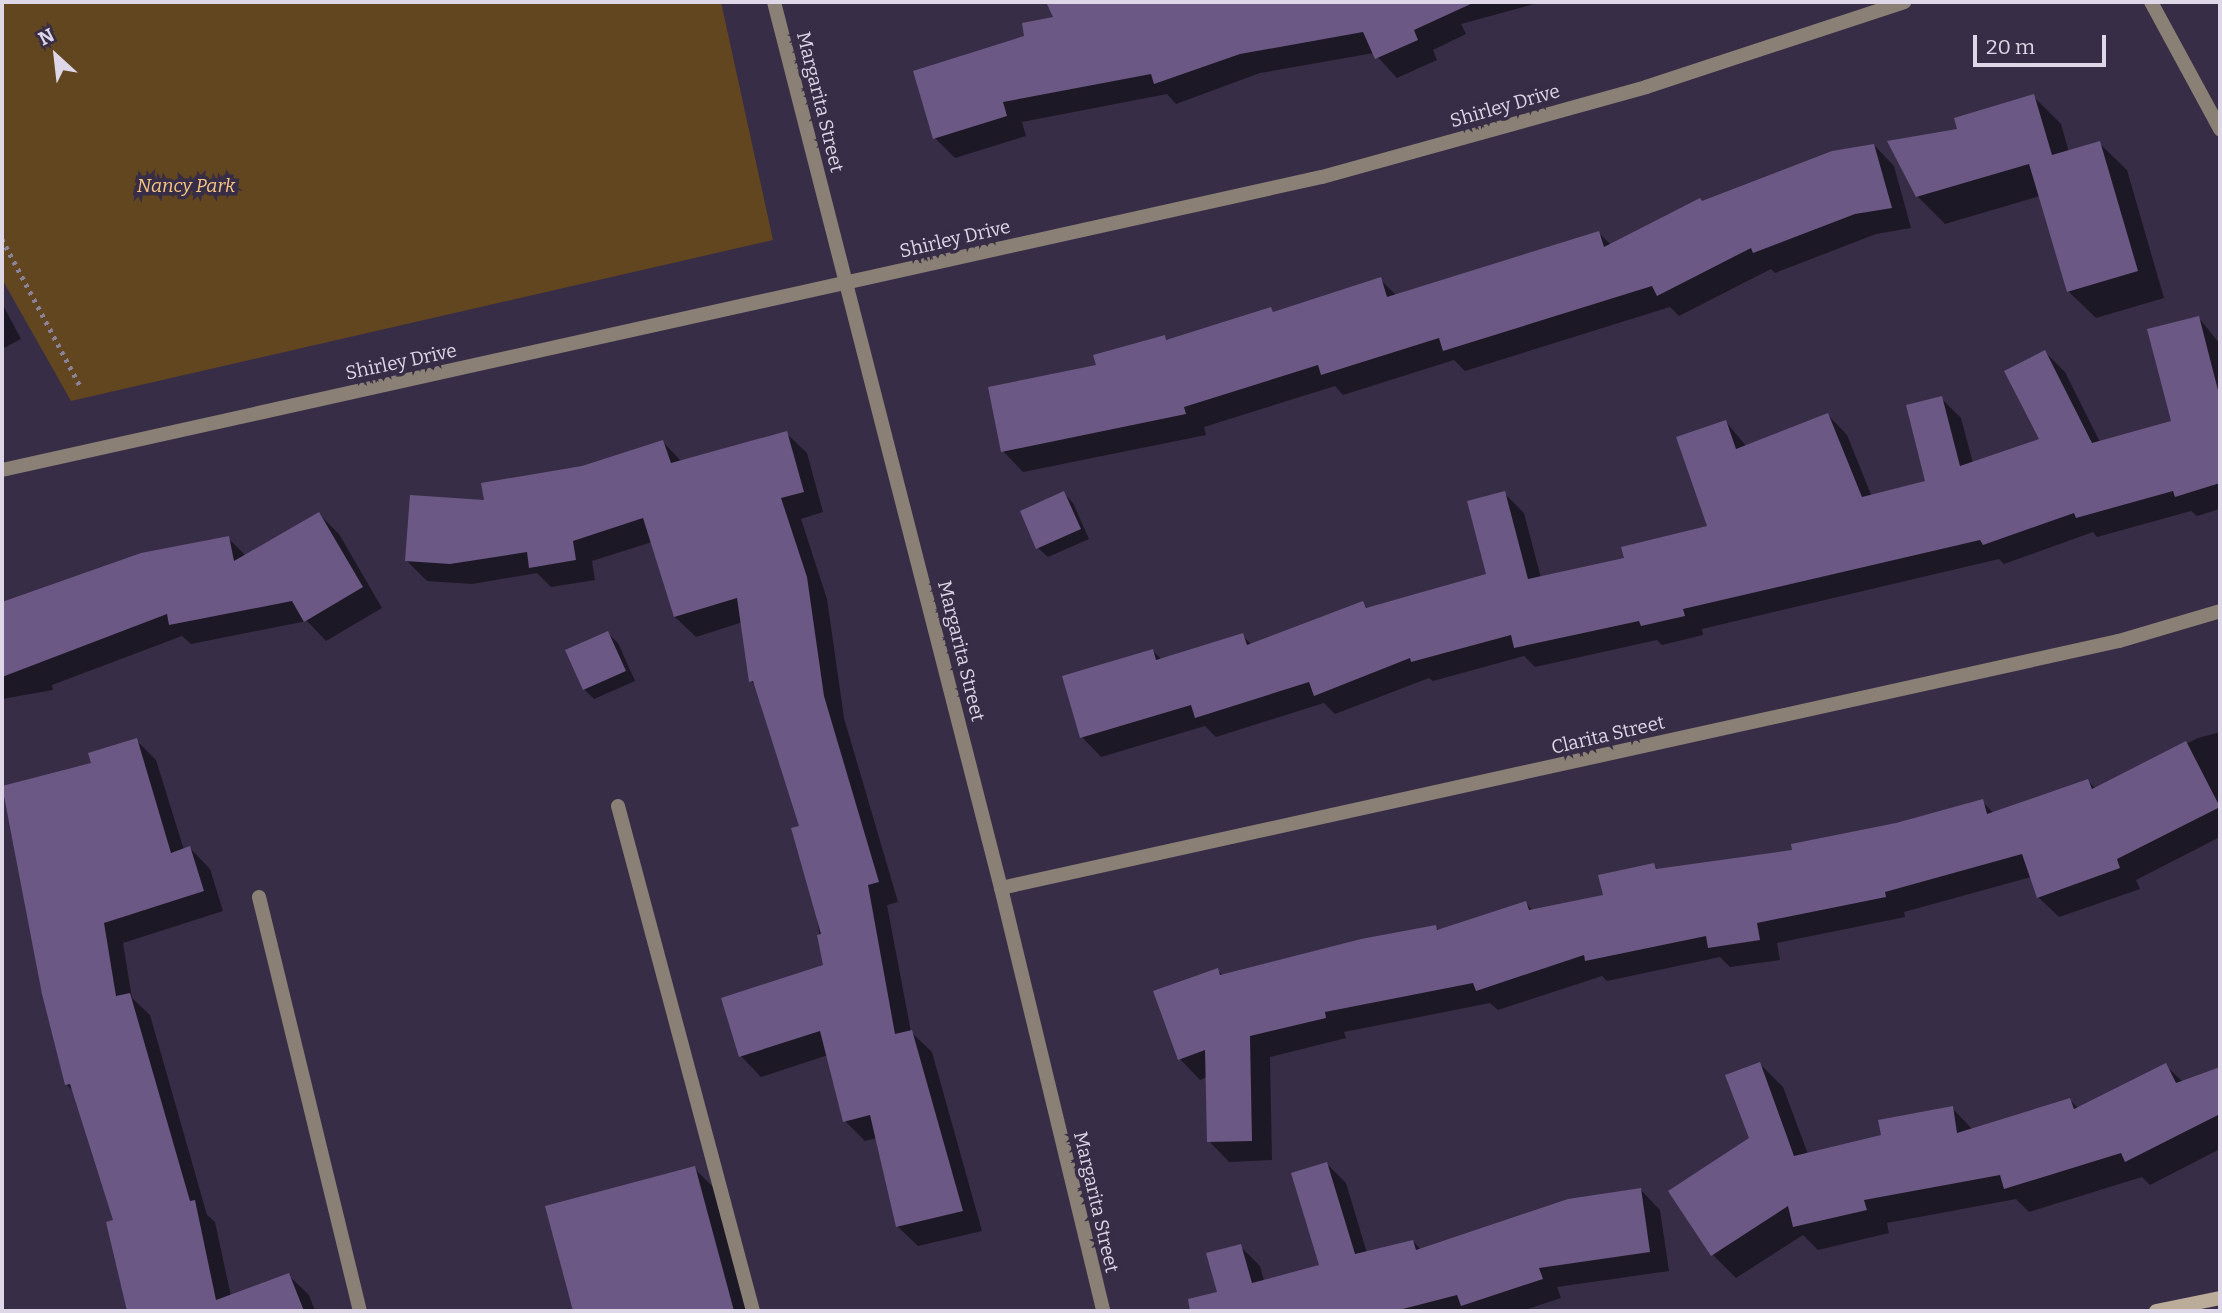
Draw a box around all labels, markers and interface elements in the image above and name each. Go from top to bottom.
north arrow [21,21,91,91]
scale bar [1977,21,2110,65]
text: N [34,23,58,50]
street label: Margarita Street [792,29,848,175]
text: 20 m [1986,34,2035,60]
street label: Shirley Drive [1448,79,1562,133]
park label: Nancy Park [137,175,235,197]
street label: Shirley Drive [897,215,1013,263]
street label: Shirley Drive [343,339,459,385]
street label: Margarita Street [933,578,989,724]
street label: Clarita Street [1549,711,1667,759]
street label: Margarita Street [1069,1129,1123,1275]

